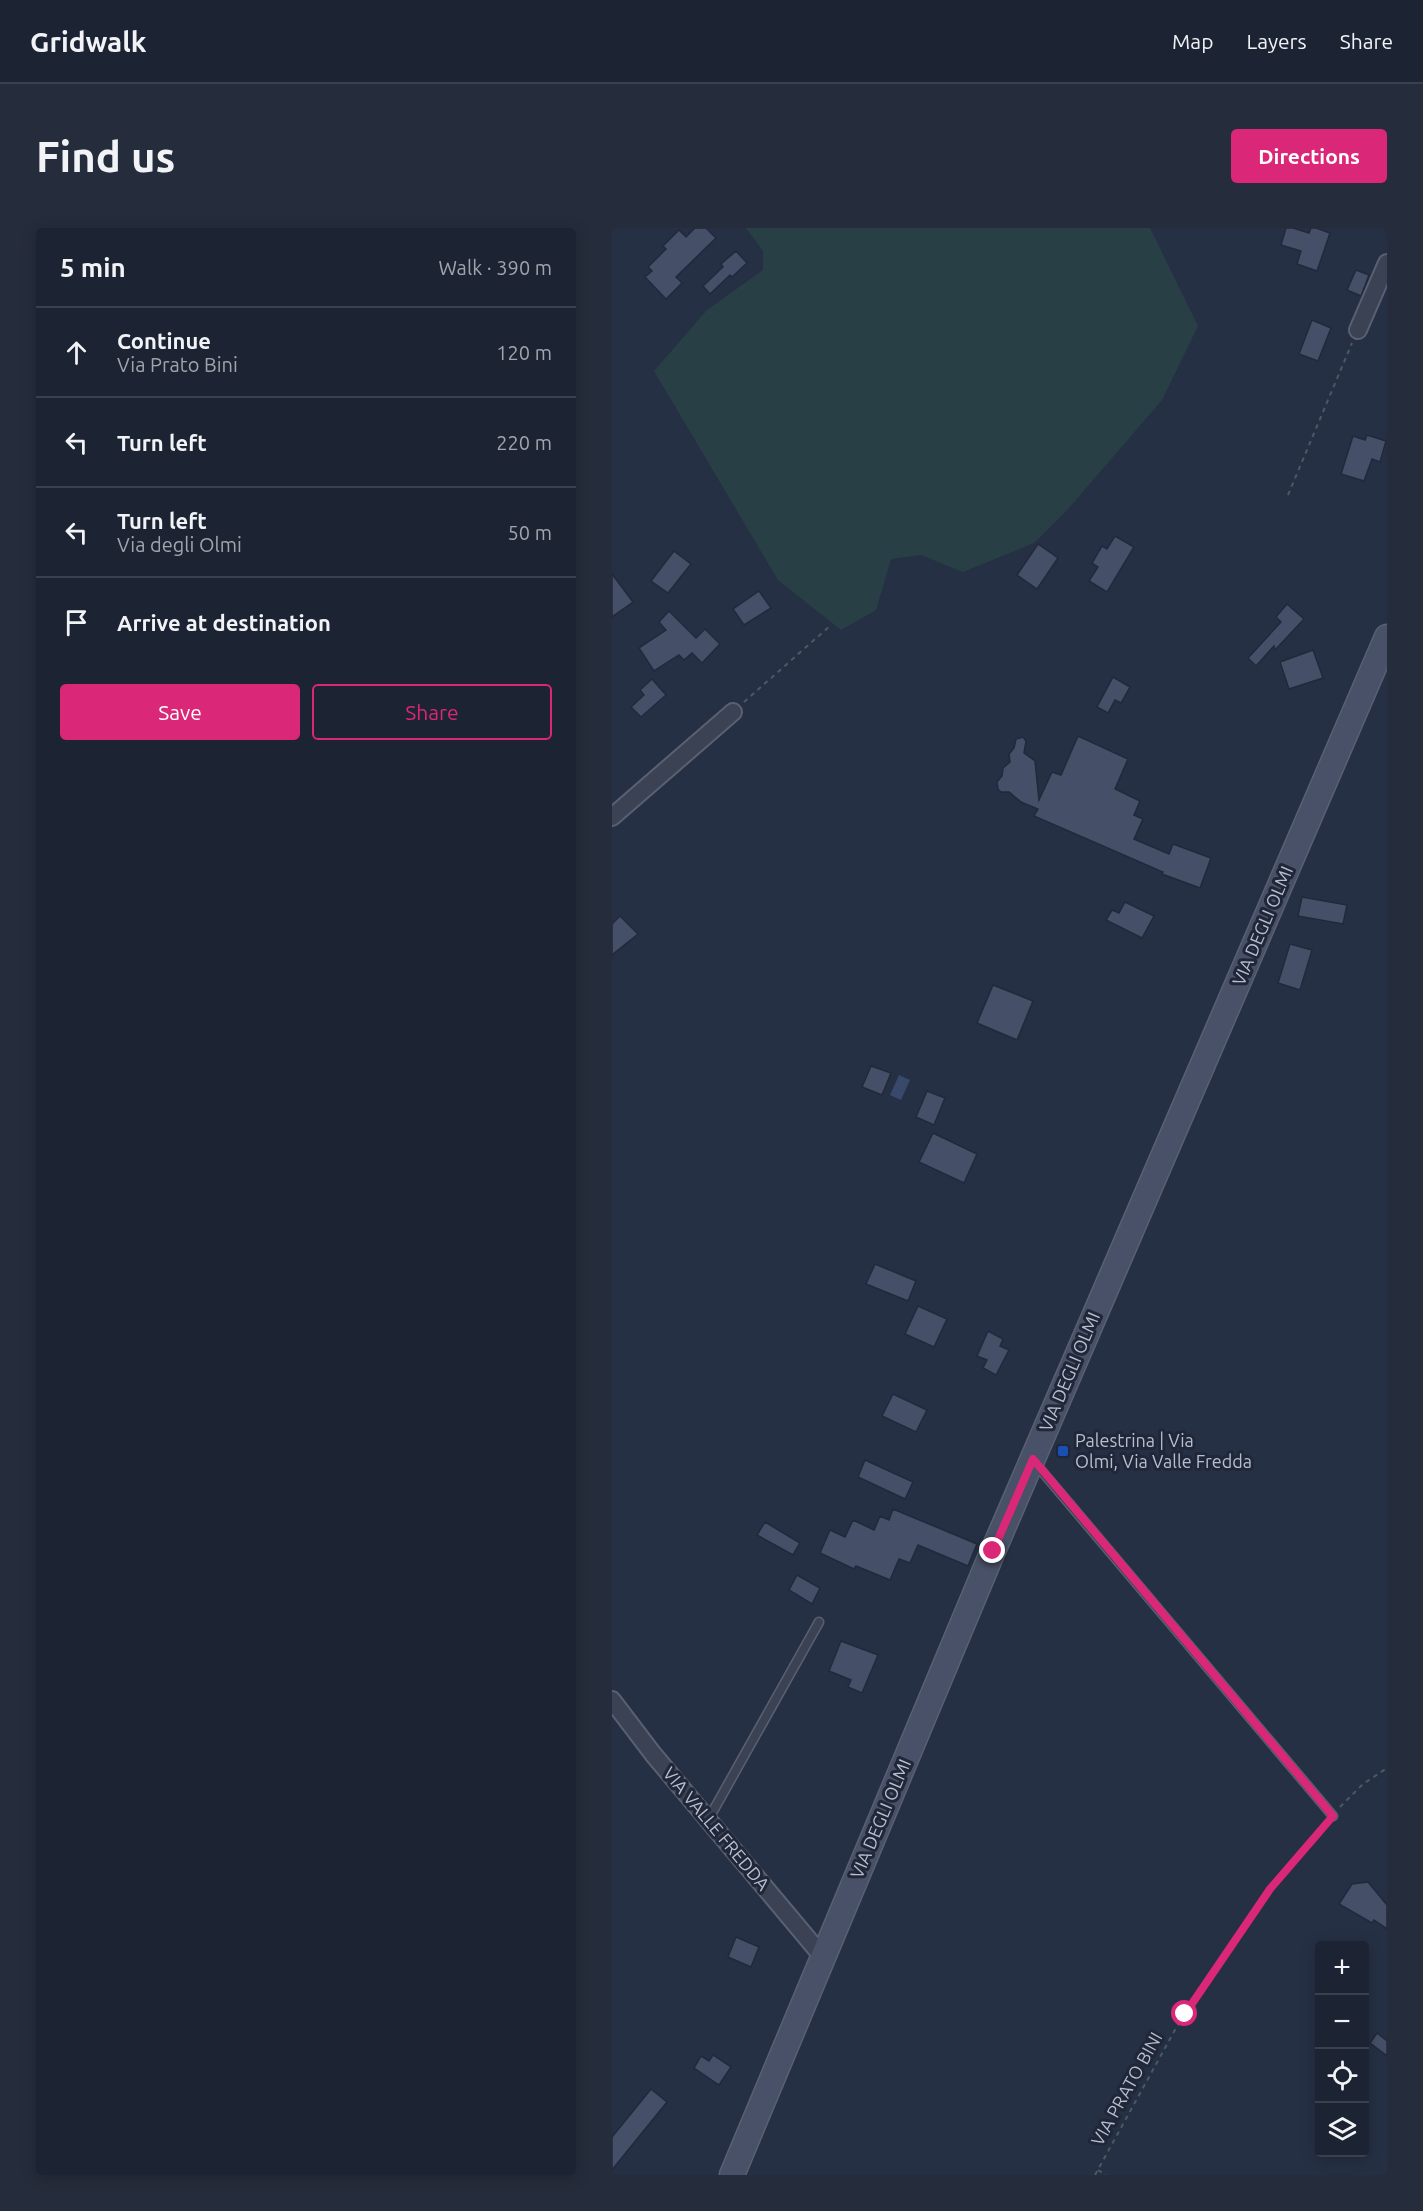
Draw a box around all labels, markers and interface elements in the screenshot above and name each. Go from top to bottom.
text: Gridwalk [30,26,147,57]
text: Map [1172,29,1213,53]
text: Layers [1246,29,1307,53]
text: Share [1340,29,1393,53]
button: Directions [1231,129,1387,183]
text: Find us [36,133,175,180]
text: 5 min [60,253,126,282]
text: Walk · 390 m [439,256,552,279]
text: Continue [117,328,211,353]
icon: ahead [60,336,93,369]
text: 120 m [496,341,552,364]
text: Via Prato Bini [117,353,238,376]
icon: left [60,426,93,459]
text: Turn left [117,430,207,455]
text: 220 m [496,431,552,454]
text: Turn left [117,508,207,533]
icon: left [60,516,93,549]
text: 50 m [508,521,552,544]
text: Via degli Olmi [117,533,242,556]
icon: arrive [60,606,93,639]
text: Arrive at destination [117,610,331,635]
button: Save [60,684,300,740]
button: Share [312,684,552,740]
street label: VIA DEGLI OLMI [1228,863,1296,988]
street label: VIA DEGLI OLMI [1035,1309,1103,1434]
place label: Palestrina | Via Olmi, Via Valle Fredda [1075,1430,1252,1471]
marker: Palestrina | Via Olmi, Via Valle Fredda [1056,1444,1070,1458]
route end [979,1537,1005,1563]
street label: VIA DEGLI OLMI [846,1756,914,1881]
street label: VIA VALLE FREDDA [660,1763,774,1894]
map controls [1315,1941,1369,2157]
button: + [1315,1941,1369,1995]
button: − [1315,1995,1369,2049]
route start [1171,2000,1197,2026]
street label: VIA PRATO BINI [1087,2028,1166,2149]
button: locate [1315,2049,1369,2103]
button: layers [1315,2103,1369,2157]

